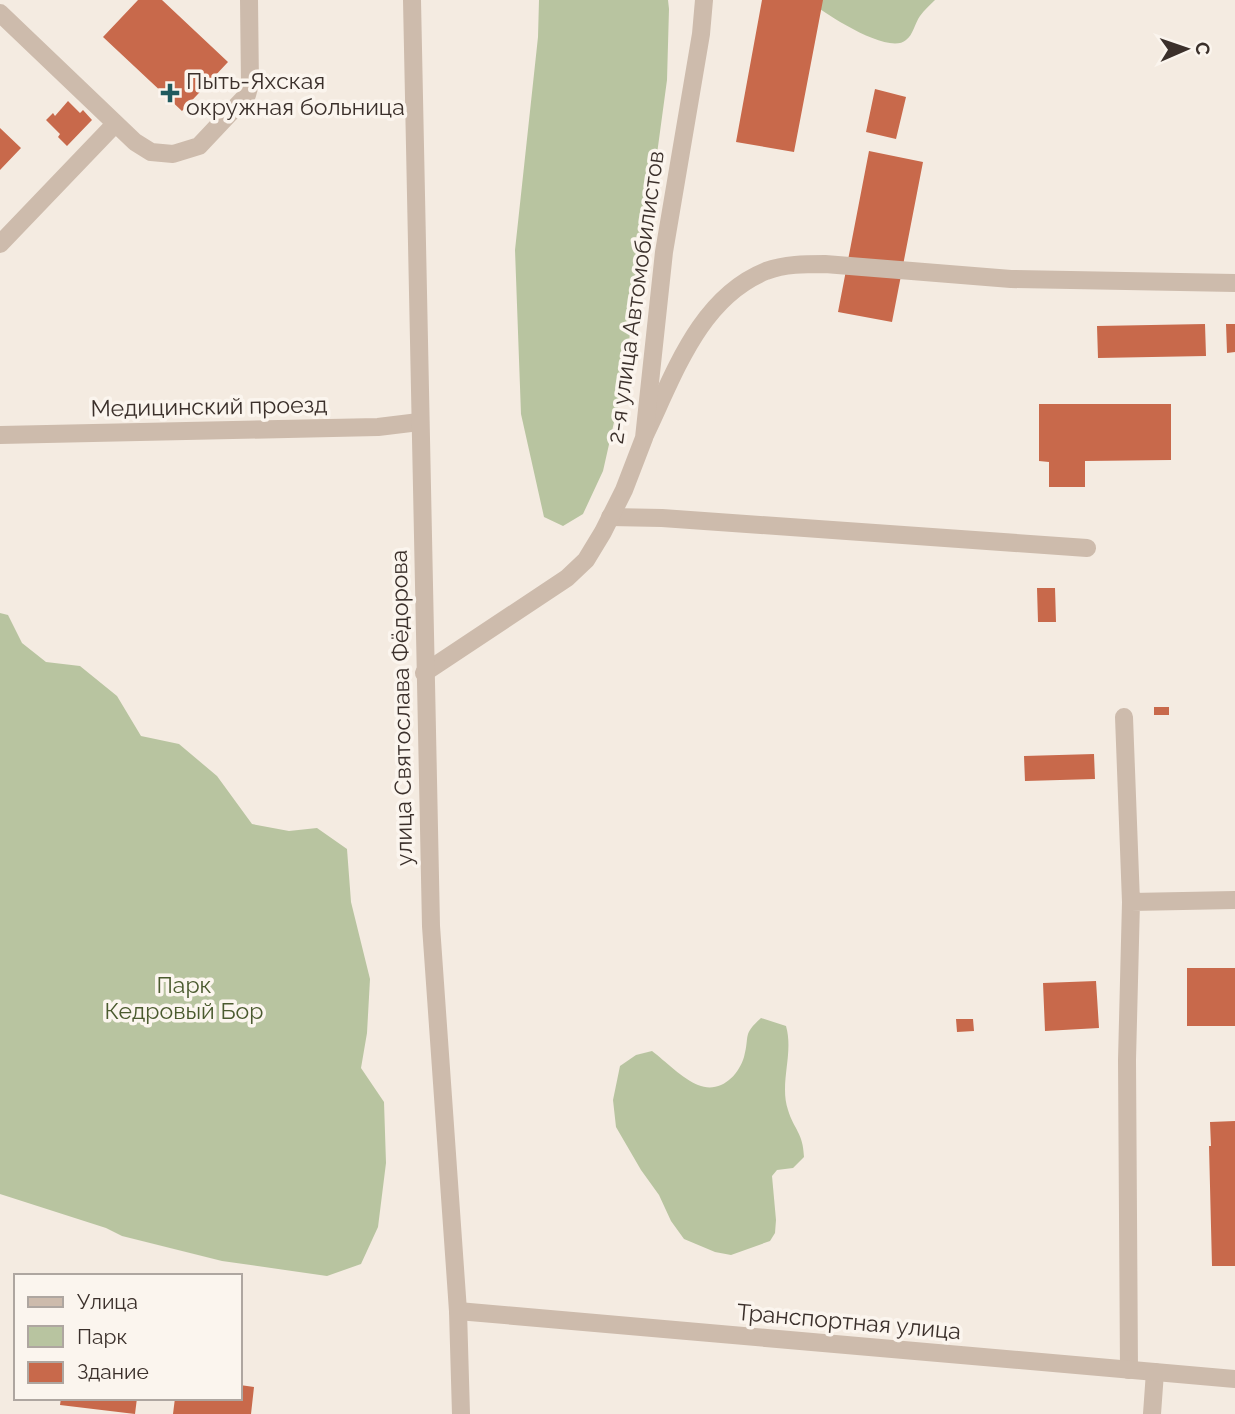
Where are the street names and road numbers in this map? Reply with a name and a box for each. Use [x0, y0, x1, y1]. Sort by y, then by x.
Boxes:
street label: 2-я улица Автомобилистов [601, 149, 669, 445]
street label: Медицинский проезд [90, 390, 328, 422]
street label: улица Святослава Фёдорова [385, 550, 417, 866]
street label: Транспортная улица [736, 1298, 962, 1344]

